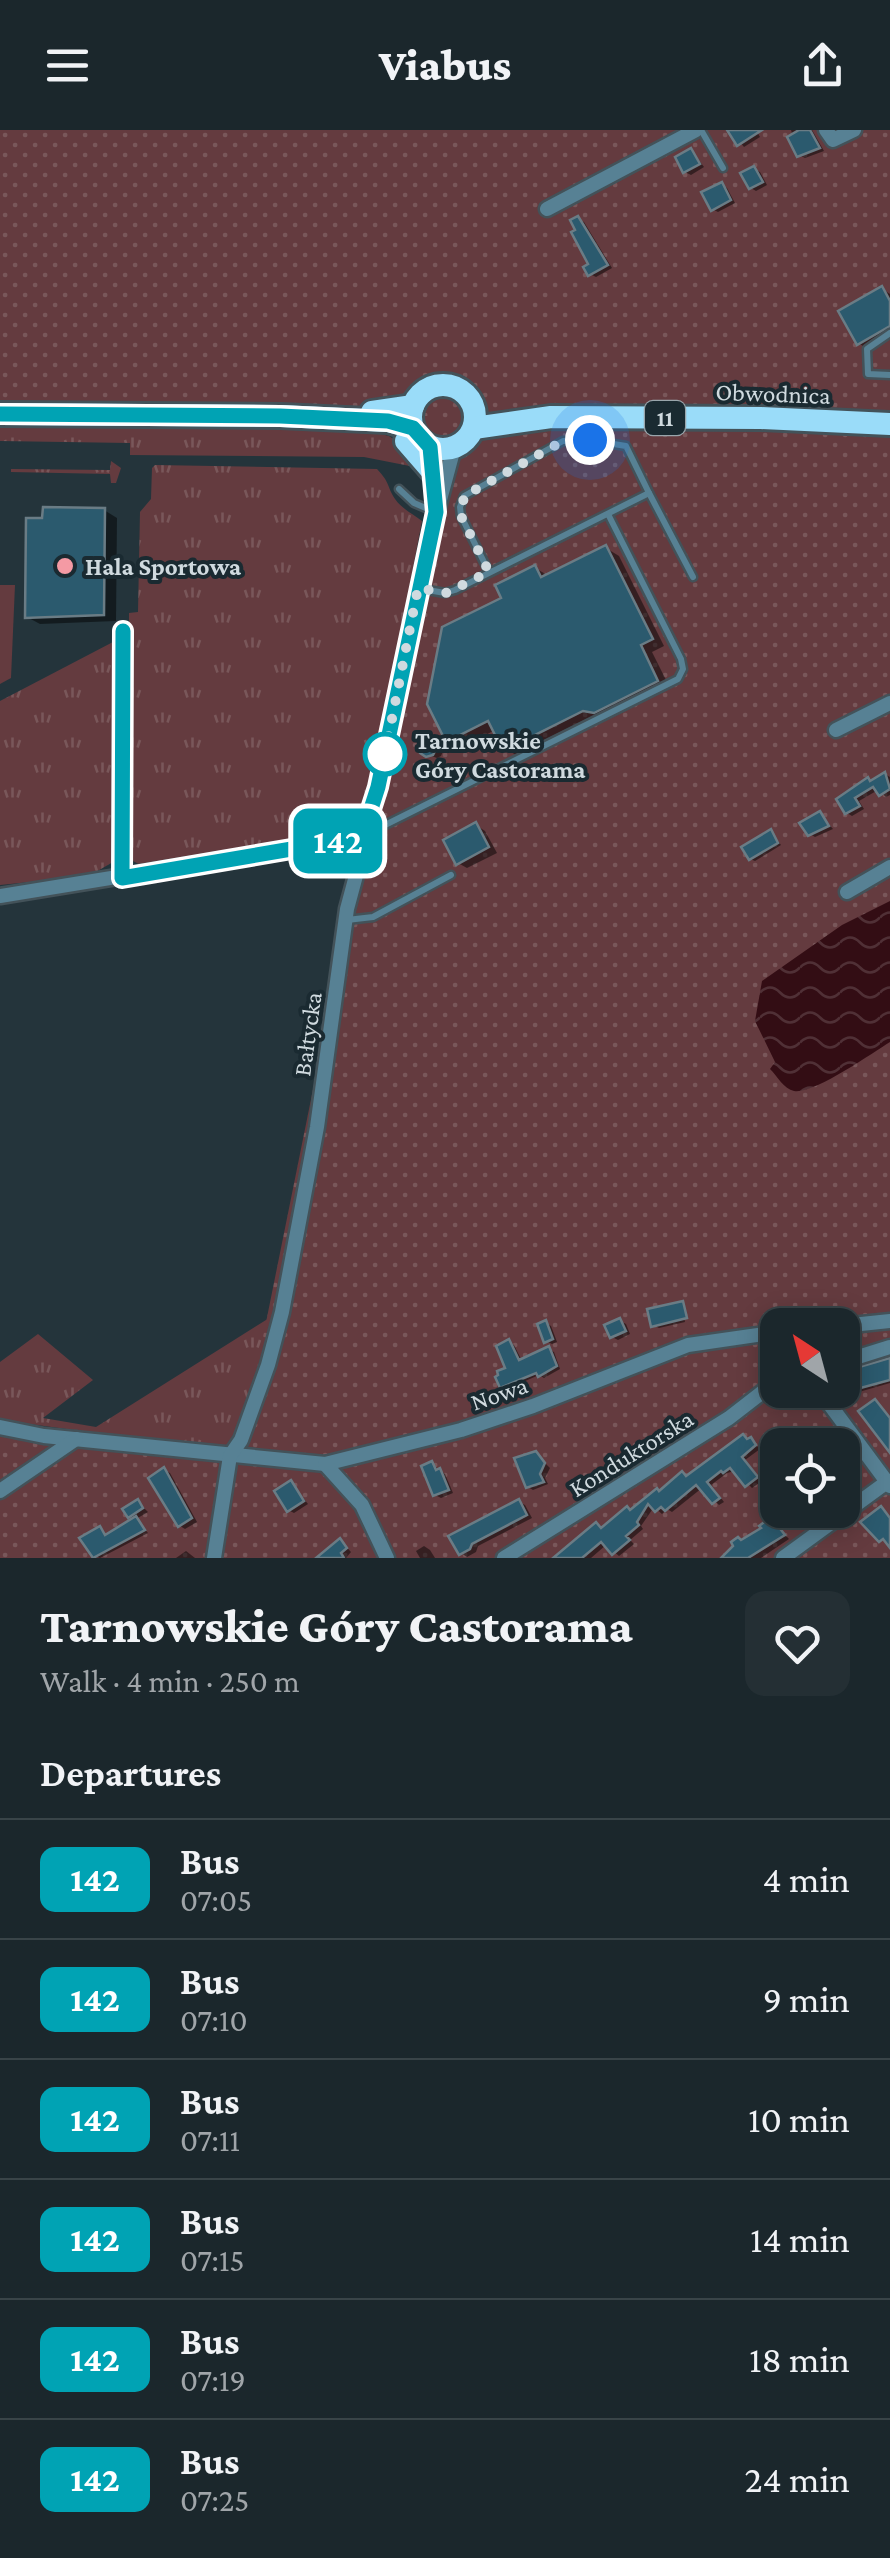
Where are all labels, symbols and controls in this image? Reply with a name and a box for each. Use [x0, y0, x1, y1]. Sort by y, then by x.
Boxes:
icon: menu [40, 38, 95, 93]
icon: share [795, 38, 850, 93]
text: Viabus [379, 40, 511, 90]
street label: Obwodnica [715, 378, 831, 409]
road number: 11 [645, 401, 685, 435]
your location [565, 415, 615, 465]
place label: Hala Sportowa [85, 553, 242, 580]
marker: Hala Sportowa [54, 555, 76, 577]
place label: Tarnowskie Góry Castorama [415, 727, 586, 783]
marker: Tarnowskie Góry Castorama [364, 733, 406, 775]
line badge: 142 [280, 808, 396, 874]
text: 142 [313, 822, 363, 861]
street label: Bałtycka [288, 990, 328, 1078]
north arrow [760, 1308, 860, 1408]
map controls [760, 1308, 860, 1528]
street label: Nowa [467, 1371, 532, 1416]
street label: Konduktorska [564, 1404, 698, 1502]
button: locate [760, 1428, 860, 1528]
button: heart [745, 1591, 850, 1696]
text: Tarnowskie Góry Castorama [40, 1599, 633, 1652]
text: Walk · 4 min · 250 m [40, 1663, 300, 1699]
text: Departures [40, 1752, 221, 1794]
text: Bus [180, 1840, 239, 1882]
text: 4 min [763, 1858, 850, 1900]
text: 142 [70, 1860, 120, 1899]
text: 07:05 [180, 1882, 252, 1918]
text: Bus [180, 1960, 239, 2002]
text: 9 min [763, 1978, 850, 2020]
text: 142 [70, 1980, 120, 2019]
text: 07:10 [180, 2002, 248, 2038]
text: Bus [180, 2080, 239, 2122]
text: 10 min [748, 2098, 850, 2140]
text: 142 [70, 2100, 120, 2139]
text: 07:11 [180, 2122, 240, 2158]
text: Bus [180, 2200, 239, 2242]
text: 14 min [750, 2218, 850, 2260]
text: 142 [70, 2220, 120, 2259]
text: 07:15 [180, 2242, 245, 2278]
text: Bus [180, 2320, 239, 2362]
text: 18 min [749, 2338, 850, 2380]
text: 142 [70, 2340, 120, 2379]
text: 07:19 [180, 2362, 246, 2398]
text: Bus [180, 2440, 239, 2482]
text: 24 min [744, 2458, 850, 2500]
text: 142 [70, 2460, 120, 2499]
text: 07:25 [180, 2482, 249, 2518]

